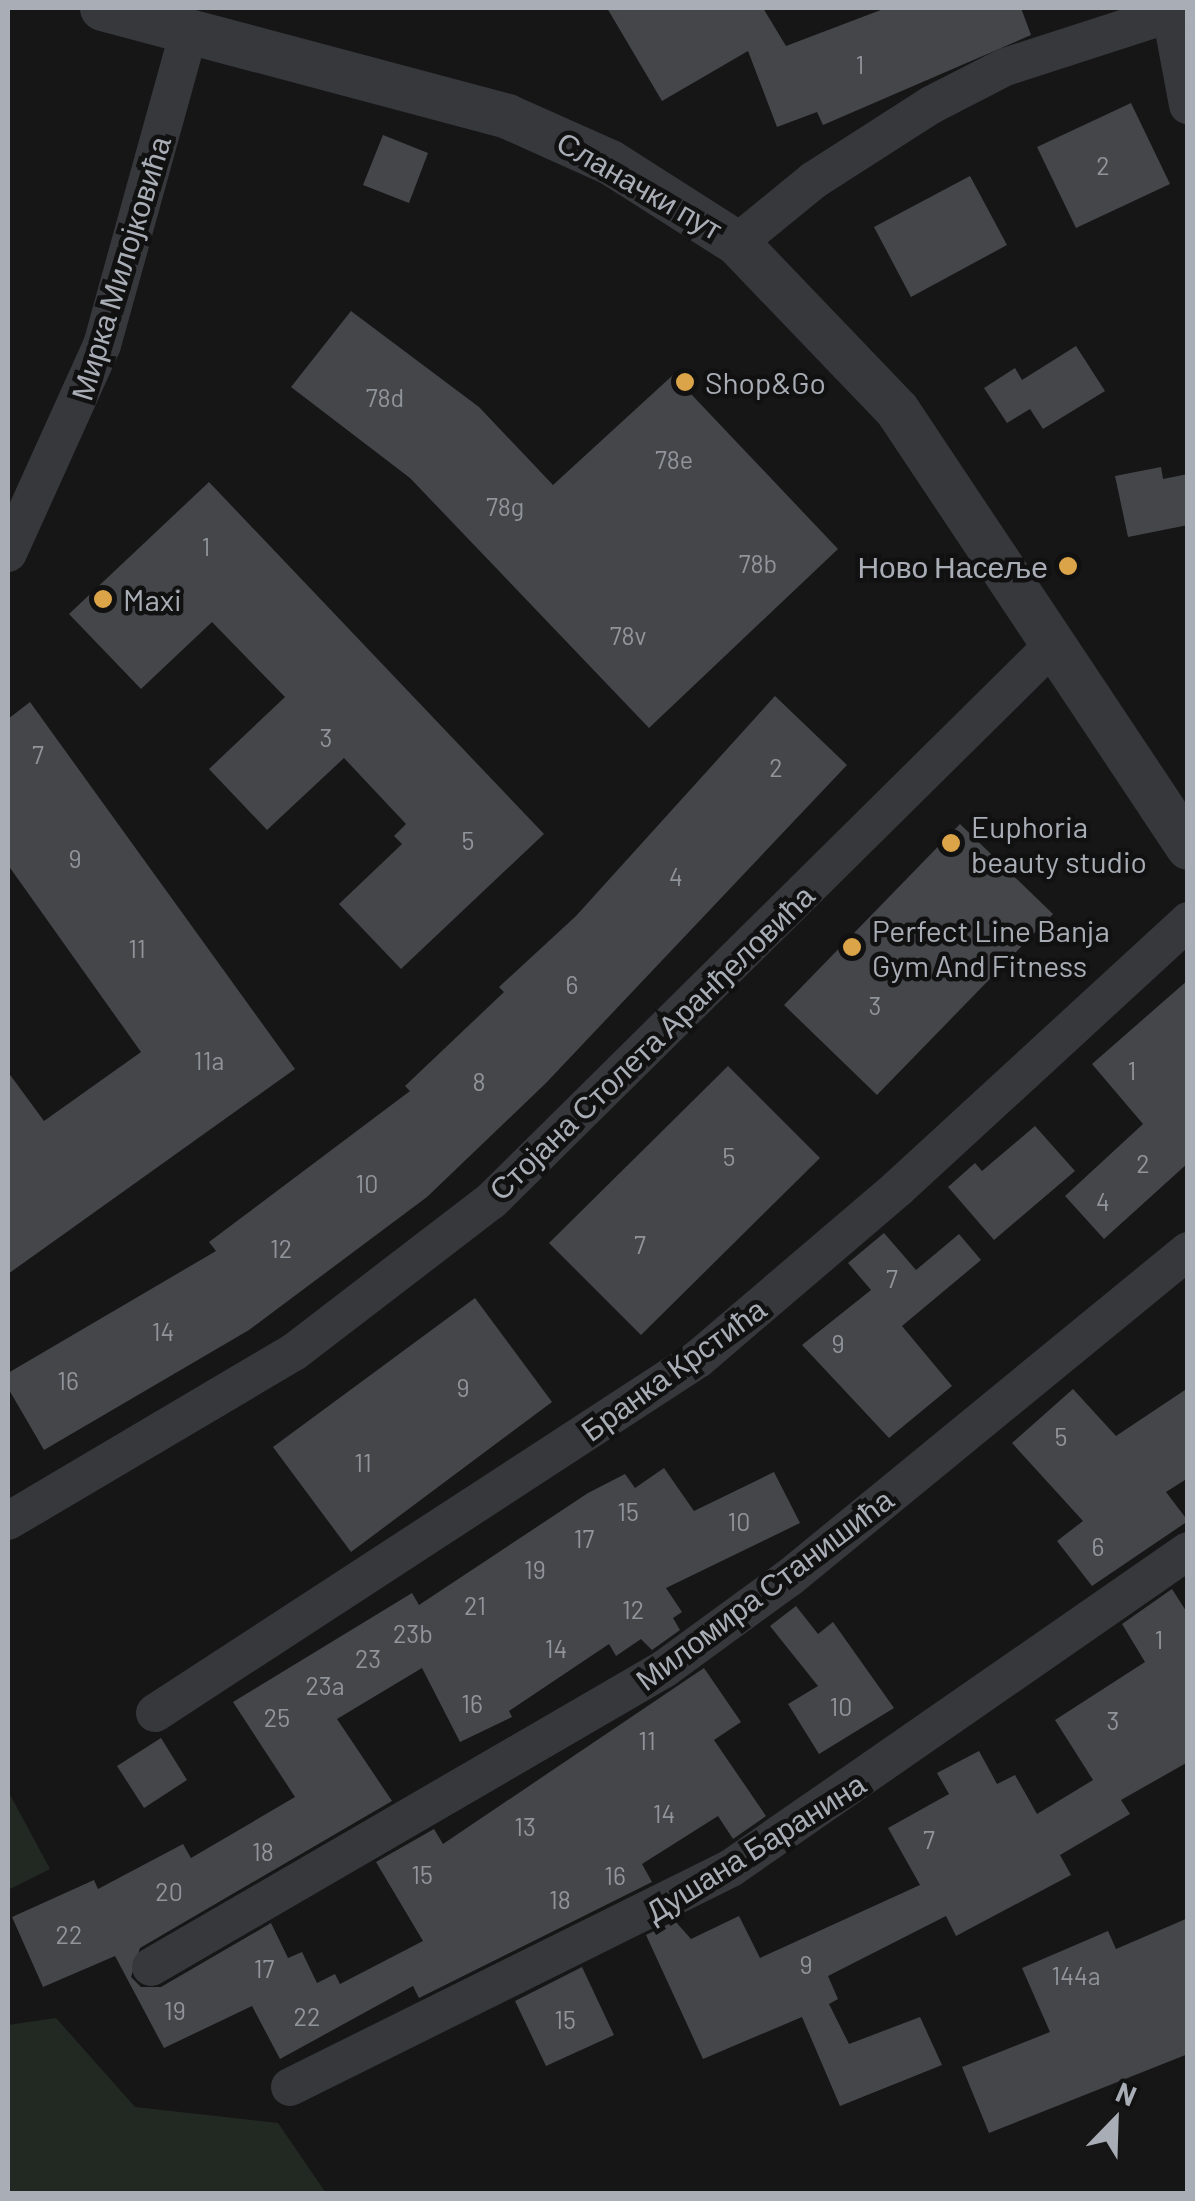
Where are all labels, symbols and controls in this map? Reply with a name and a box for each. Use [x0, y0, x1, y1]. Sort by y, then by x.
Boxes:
house number: 1 [856, 49, 864, 79]
street label: Сланачки пут [551, 123, 729, 247]
street label: Мирка Милојковића [63, 132, 177, 404]
house number: 2 [1096, 150, 1110, 180]
place label: Shop&Go [705, 364, 826, 400]
marker: Shop&Go [674, 371, 696, 393]
house number: 78d [366, 382, 404, 412]
house number: 78e [655, 444, 693, 474]
house number: 78g [486, 491, 524, 521]
house number: 1 [202, 531, 210, 561]
house number: 78b [739, 548, 777, 578]
place label: Ново Насеље [857, 548, 1048, 584]
marker: Ново Насеље [1057, 555, 1079, 577]
place label: Maxi [123, 581, 182, 617]
marker: Maxi [92, 588, 114, 610]
house number: 78v [610, 620, 646, 650]
house number: 3 [320, 722, 332, 752]
house number: 7 [32, 739, 44, 769]
house number: 2 [769, 752, 783, 782]
place label: Euphoria beauty studio [971, 808, 1147, 878]
house number: 5 [462, 825, 474, 855]
marker: Euphoria beauty studio [940, 832, 962, 854]
house number: 9 [68, 843, 82, 873]
house number: 4 [669, 861, 683, 891]
street label: Стојана Столета Аранђеловића [481, 877, 821, 1207]
place label: Perfect Line Banja Gym And Fitness [872, 912, 1110, 982]
house number: 11 [128, 933, 146, 963]
marker: Perfect Line Banja Gym And Fitness [841, 936, 863, 958]
house number: 6 [566, 969, 578, 999]
house number: 3 [869, 990, 881, 1020]
house number: 11a [194, 1045, 224, 1075]
house number: 1 [1128, 1055, 1136, 1085]
house number: 8 [472, 1066, 486, 1096]
house number: 5 [723, 1141, 735, 1171]
house number: 2 [1136, 1148, 1150, 1178]
house number: 10 [356, 1168, 378, 1198]
house number: 4 [1096, 1186, 1110, 1216]
house number: 7 [634, 1229, 646, 1259]
house number: 12 [270, 1233, 292, 1263]
house number: 7 [886, 1263, 898, 1293]
street label: Бранка Крстића [574, 1290, 772, 1448]
house number: 14 [152, 1316, 174, 1346]
house number: 9 [831, 1328, 845, 1358]
house number: 16 [57, 1365, 79, 1395]
house number: 9 [456, 1372, 470, 1402]
house number: 5 [1055, 1421, 1067, 1451]
house number: 11 [354, 1447, 372, 1477]
street label: Миломира Станишића [628, 1481, 900, 1697]
house number: 15 [617, 1496, 639, 1526]
house number: 10 [728, 1506, 750, 1536]
house number: 17 [574, 1523, 594, 1553]
house number: 6 [1092, 1531, 1104, 1561]
house number: 19 [524, 1554, 546, 1584]
house number: 21 [464, 1590, 486, 1620]
house number: 12 [622, 1594, 644, 1624]
house number: 23b [393, 1618, 433, 1648]
house number: 1 [1155, 1624, 1163, 1654]
house number: 14 [545, 1633, 567, 1663]
house number: 23 [355, 1643, 381, 1673]
house number: 23a [306, 1670, 344, 1700]
house number: 16 [461, 1688, 483, 1718]
house number: 10 [830, 1691, 852, 1721]
house number: 25 [264, 1702, 290, 1732]
house number: 3 [1107, 1705, 1119, 1735]
house number: 11 [638, 1725, 656, 1755]
street label: Душана Баранина [638, 1765, 872, 1929]
house number: 14 [653, 1798, 675, 1828]
house number: 13 [514, 1811, 536, 1841]
house number: 7 [923, 1824, 935, 1854]
house number: 18 [252, 1836, 274, 1866]
house number: 15 [411, 1859, 433, 1889]
house number: 16 [604, 1860, 626, 1890]
house number: 20 [155, 1876, 183, 1906]
house number: 18 [549, 1884, 571, 1914]
house number: 22 [56, 1919, 82, 1949]
house number: 9 [799, 1949, 813, 1979]
house number: 17 [254, 1953, 274, 1983]
house number: 144a [1051, 1960, 1101, 1990]
house number: 19 [164, 1995, 186, 2025]
house number: 22 [294, 2001, 320, 2031]
house number: 15 [554, 2004, 576, 2034]
north arrow [1065, 2071, 1165, 2171]
text: N [1112, 2074, 1142, 2113]

